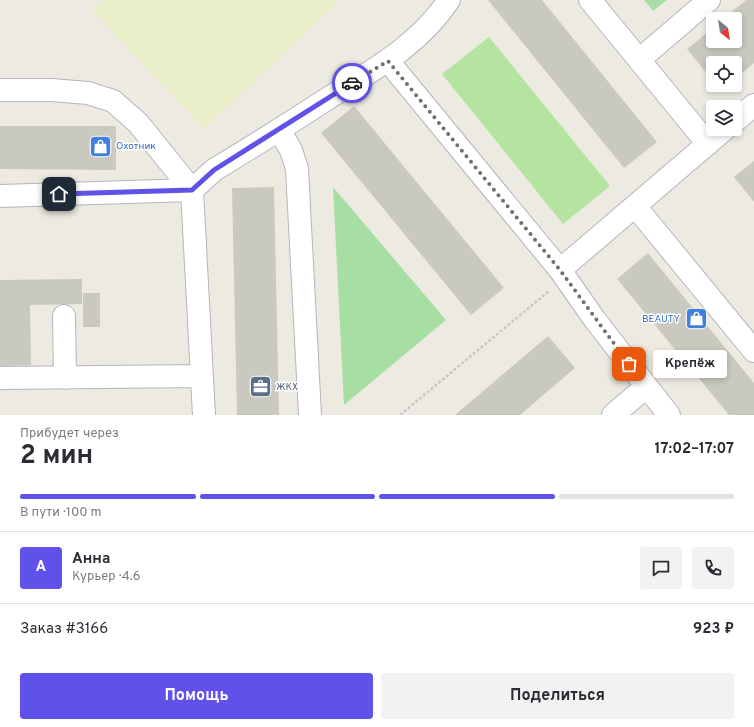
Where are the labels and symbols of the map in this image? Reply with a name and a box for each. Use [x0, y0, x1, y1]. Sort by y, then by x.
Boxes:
north arrow [706, 12, 742, 48]
courier [332, 63, 372, 103]
shop icon: Охотник [88, 133, 114, 159]
place label: Охотник [116, 140, 156, 153]
pin [42, 177, 76, 211]
shop icon: BEAUTY [683, 306, 709, 332]
place label: BEAUTY [642, 313, 681, 326]
pin [612, 347, 646, 381]
callout: Крепёж [653, 350, 727, 378]
office icon: ЖКХ [248, 374, 274, 400]
place label: ЖКХ [276, 381, 298, 394]

